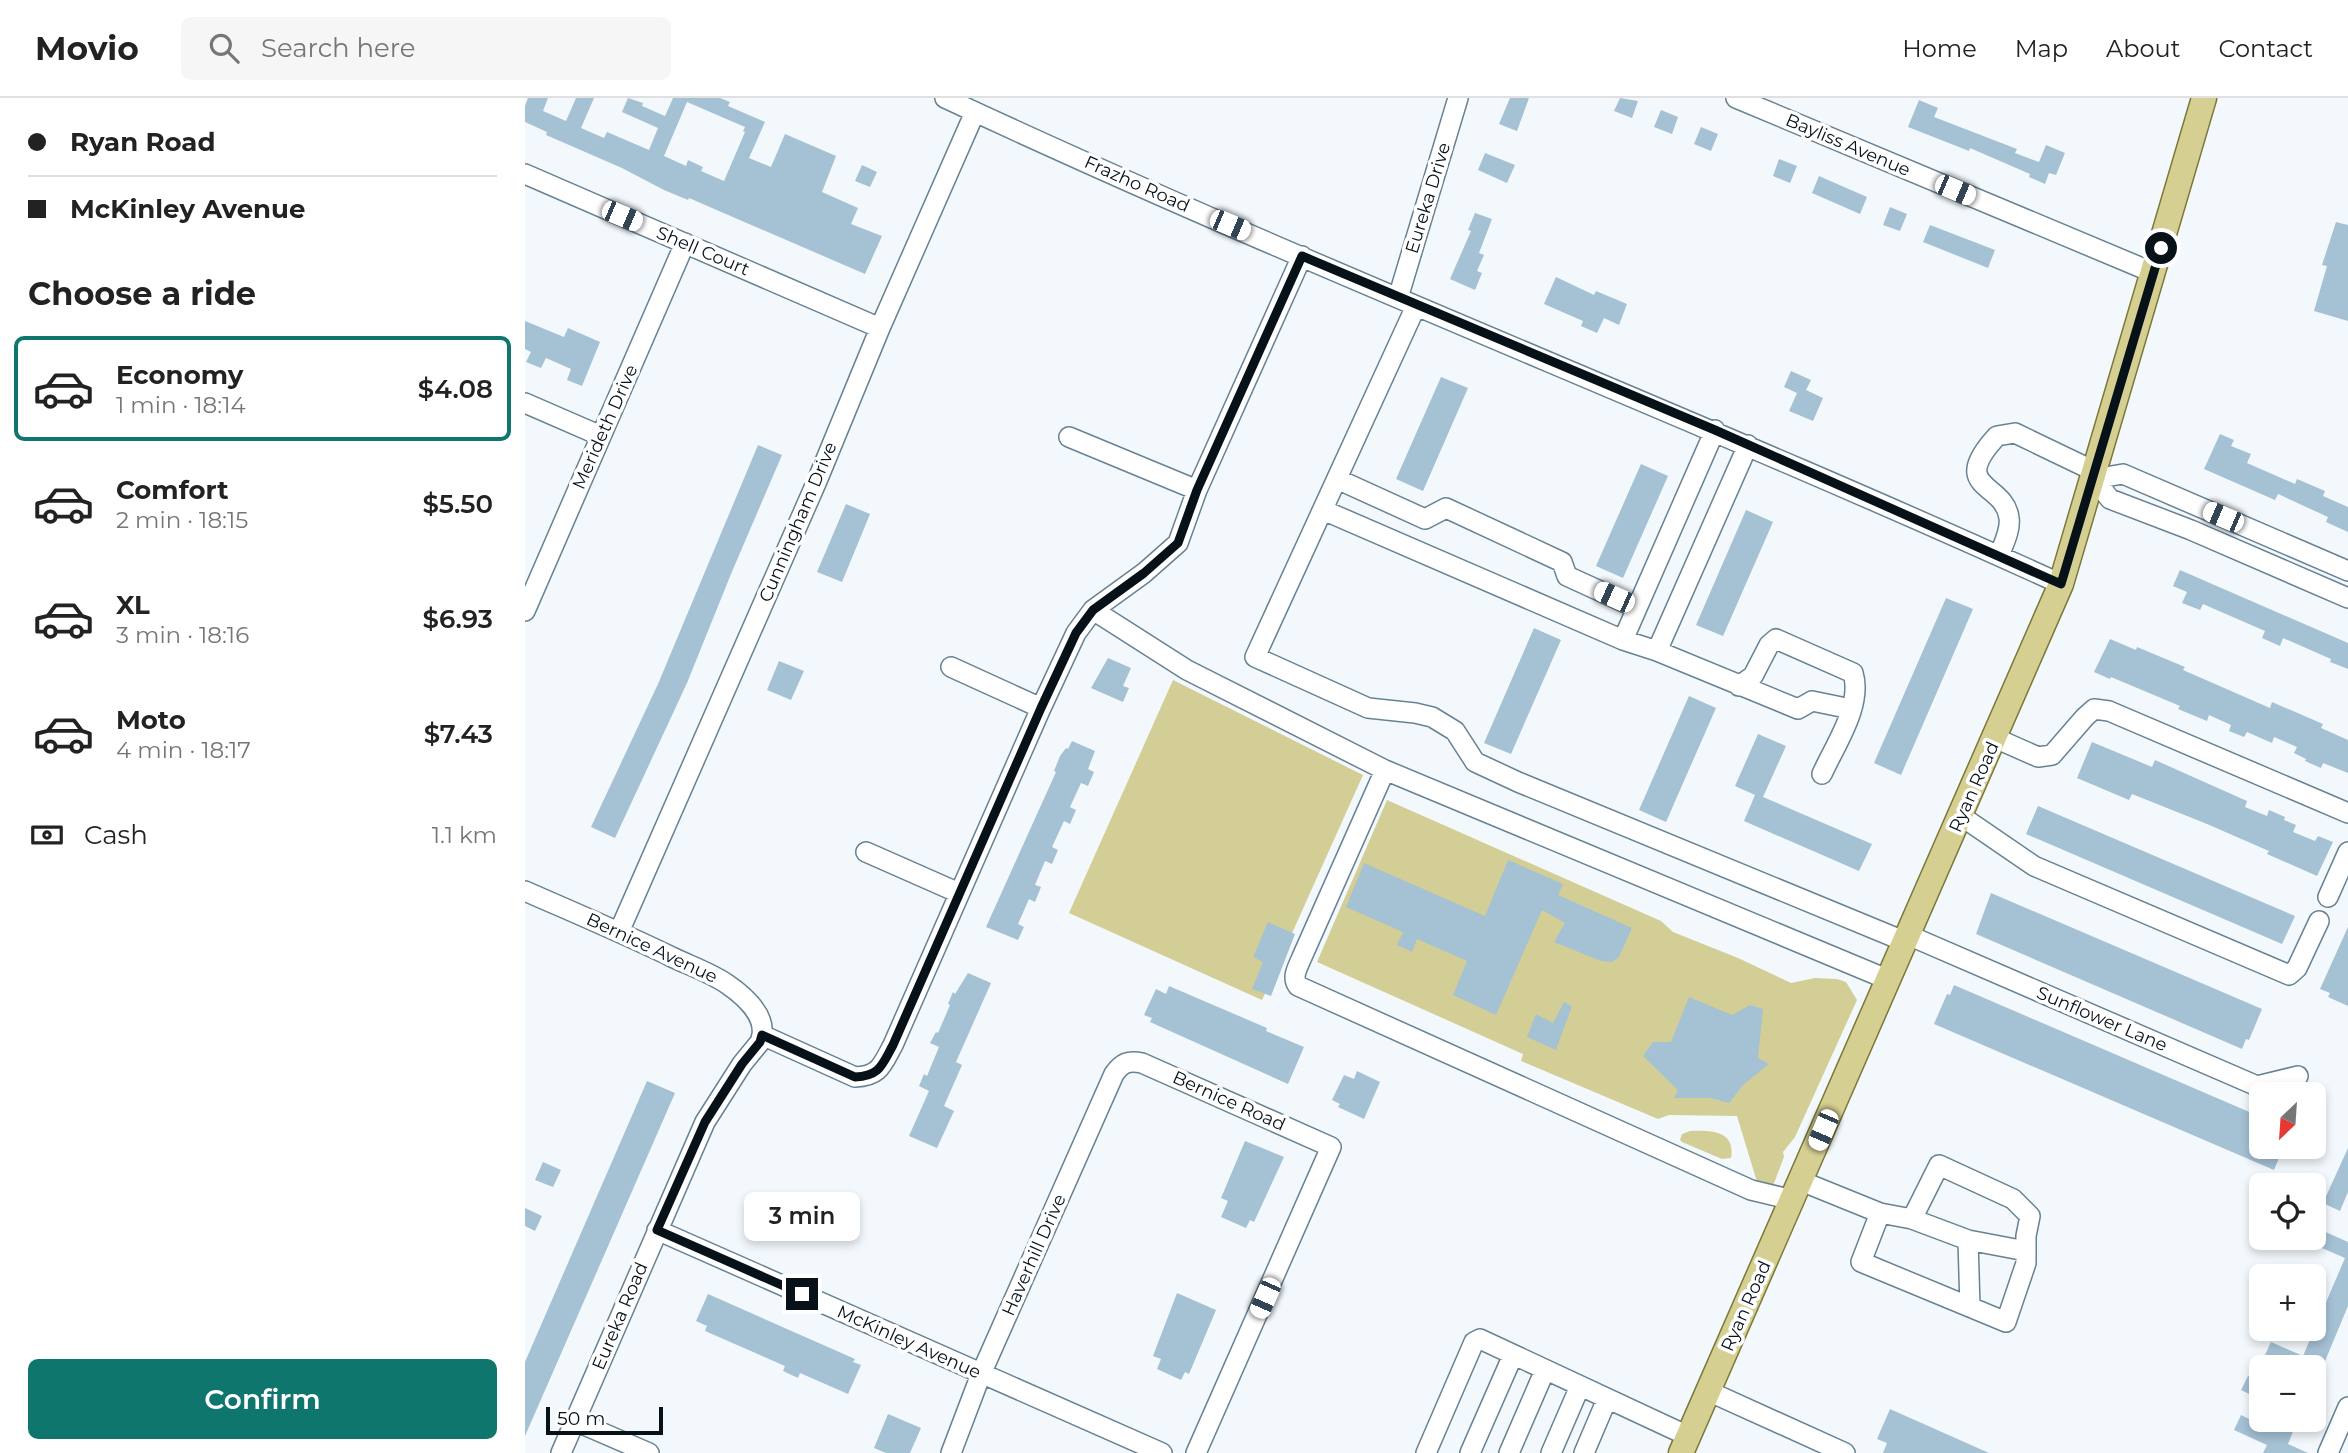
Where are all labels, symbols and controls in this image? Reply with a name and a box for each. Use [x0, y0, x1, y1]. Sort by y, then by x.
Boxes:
search box [181, 17, 671, 80]
text: Movio [35, 28, 139, 68]
icon: search [205, 29, 243, 67]
text: Search here [261, 32, 416, 64]
text: Home [1902, 34, 1977, 63]
text: Map [2015, 34, 2068, 63]
text: About [2106, 34, 2180, 63]
text: Contact [2218, 34, 2313, 63]
street label: Bayliss Avenue [1782, 109, 1914, 181]
text: Ryan Road [70, 126, 216, 158]
street label: Eureka Drive [1401, 140, 1455, 256]
street label: Frazho Road [1081, 151, 1193, 217]
car [1932, 172, 1979, 208]
text: McKinley Avenue [70, 193, 305, 225]
car [599, 198, 646, 234]
car [1207, 207, 1254, 243]
street label: Shell Court [653, 222, 753, 280]
route start [2145, 232, 2177, 264]
text: Choose a ride [28, 274, 256, 313]
icon: car [32, 357, 95, 420]
text: Economy [116, 359, 243, 391]
street label: Merideth Drive [568, 361, 642, 493]
text: $4.08 [418, 373, 493, 405]
text: 1 min · 18:14 [116, 391, 246, 419]
street label: Cunningham Drive [754, 438, 842, 605]
icon: car [32, 472, 95, 535]
text: Comfort [116, 474, 228, 506]
text: $5.50 [422, 488, 493, 520]
car [2200, 499, 2247, 535]
text: 2 min · 18:15 [116, 506, 248, 534]
car [1591, 579, 1638, 615]
icon: car [32, 587, 95, 650]
text: XL [116, 589, 150, 621]
text: $6.93 [423, 603, 493, 635]
text: 3 min · 18:16 [116, 621, 249, 649]
icon: car [32, 702, 95, 765]
text: Moto [116, 704, 186, 736]
text: $7.43 [424, 718, 493, 750]
text: 4 min · 18:17 [116, 736, 251, 764]
street label: Ryan Road [1944, 738, 2004, 836]
icon: cash [28, 816, 66, 854]
text: Cash [84, 819, 148, 851]
text: 1.1 km [432, 821, 497, 849]
street label: Bernice Avenue [583, 908, 721, 988]
street label: Sunflower Lane [2033, 982, 2171, 1057]
street label: Bernice Road [1169, 1066, 1289, 1136]
north arrow [2249, 1082, 2326, 1158]
map controls [2249, 1082, 2326, 1432]
car [1806, 1107, 1841, 1153]
button: locate [2249, 1173, 2326, 1250]
street label: Haverhill Drive [997, 1191, 1071, 1319]
callout: 3 min [744, 1192, 860, 1242]
text: 3 min [769, 1202, 835, 1230]
street label: Ryan Road [1716, 1257, 1776, 1355]
street label: Eureka Road [587, 1259, 653, 1373]
button: + [2249, 1264, 2326, 1341]
car [1247, 1275, 1284, 1321]
route end [786, 1278, 818, 1310]
street label: McKinley Avenue [834, 1300, 984, 1384]
button: − [2249, 1355, 2326, 1432]
button: Confirm [28, 1359, 497, 1439]
scale bar [546, 1404, 663, 1436]
text: 50 m [557, 1407, 605, 1430]

